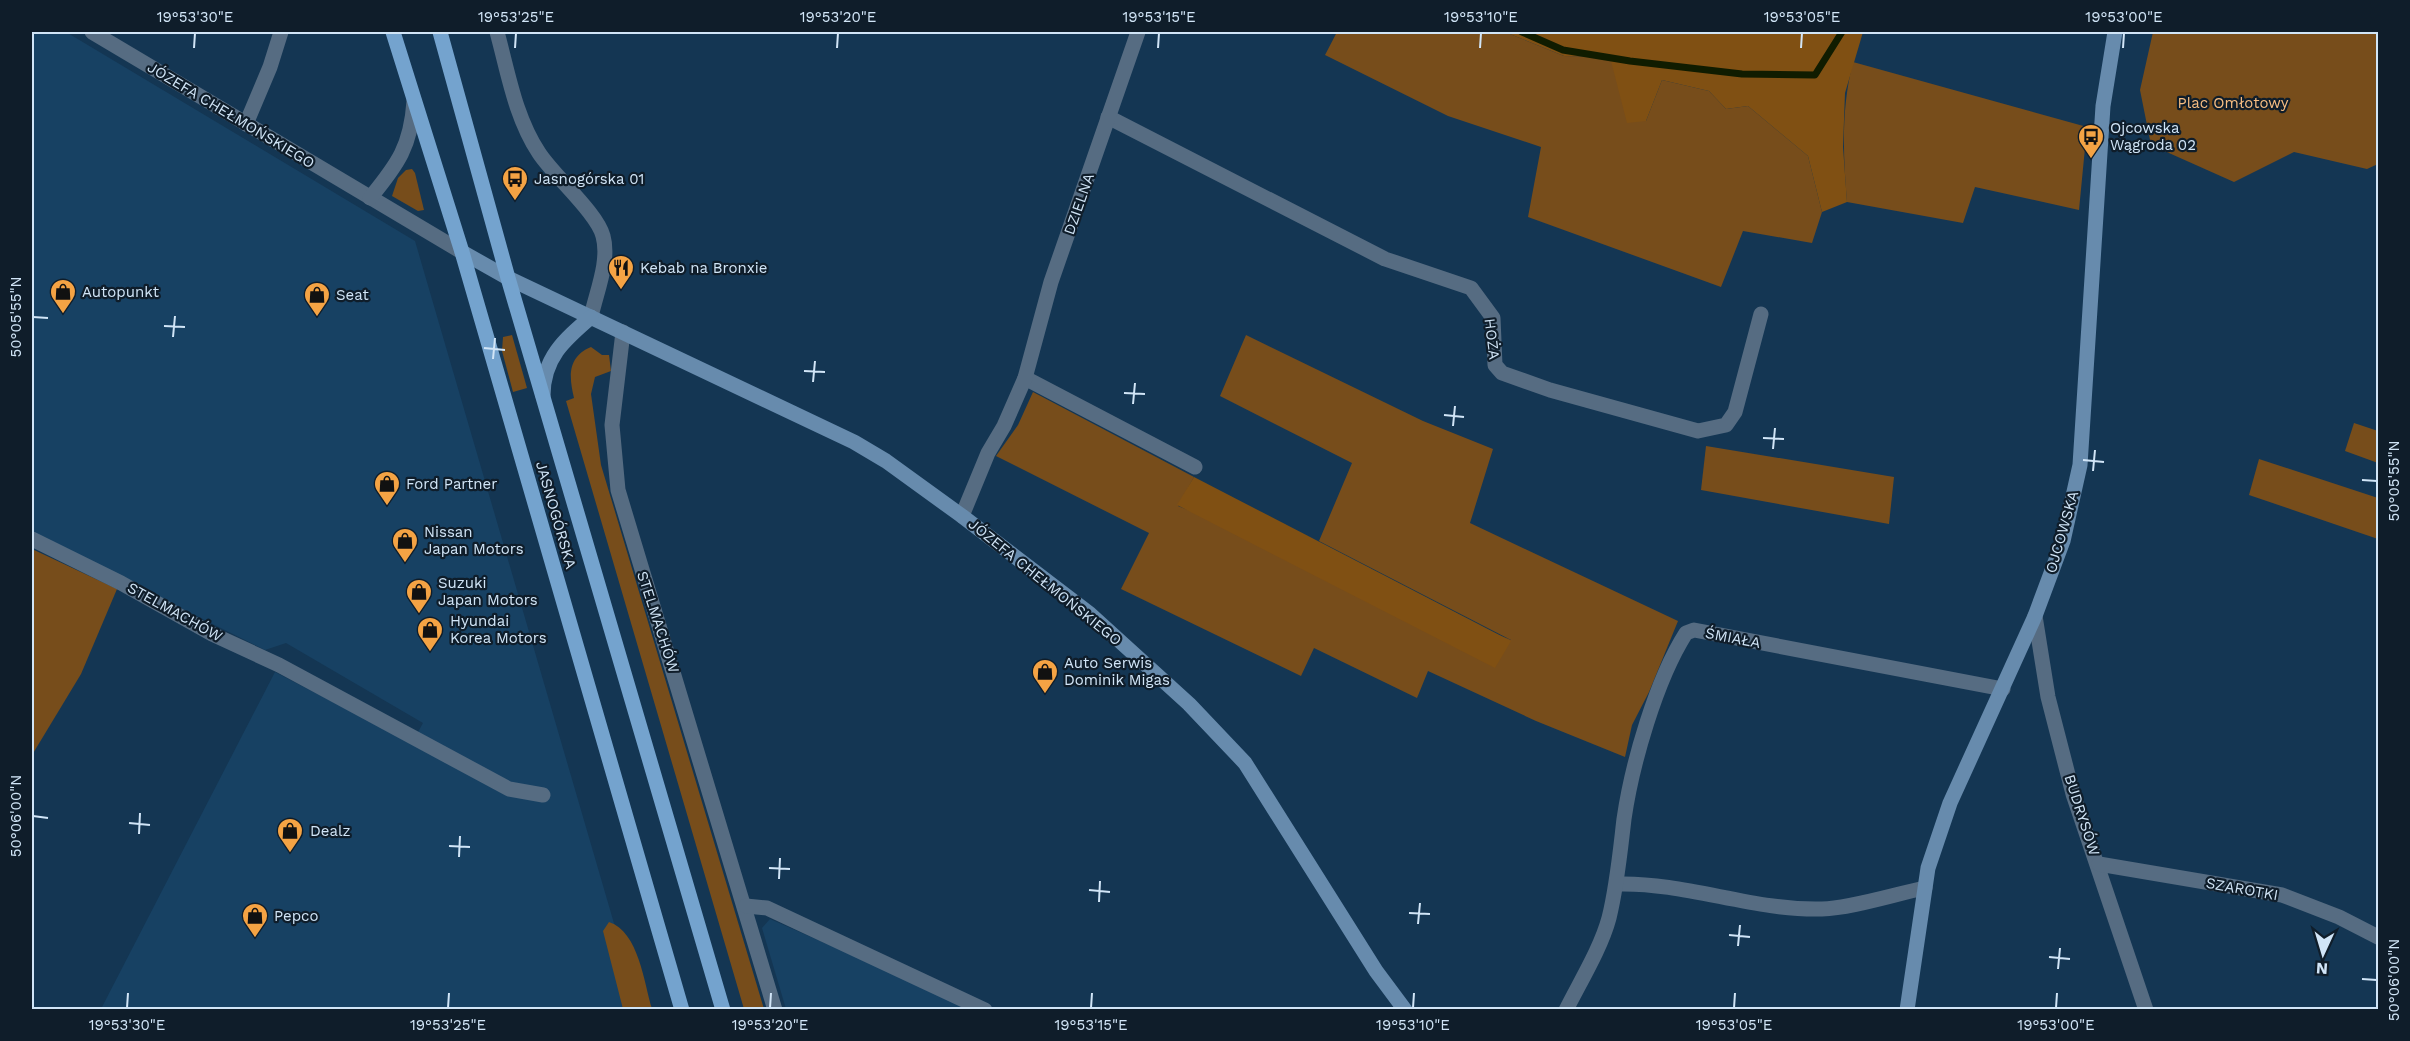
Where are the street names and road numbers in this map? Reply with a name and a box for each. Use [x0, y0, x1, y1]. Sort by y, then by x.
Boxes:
street label: JÓZEFA CHEŁMOŃSKIEGO [144, 57, 318, 172]
street label: DZIELNA [1060, 171, 1098, 237]
street label: HOŻA [1481, 317, 1503, 361]
street label: JASNOGÓRSKA [532, 459, 581, 571]
street label: OJCOWSKA [2042, 489, 2082, 575]
street label: JÓZEFA CHEŁMOŃSKIEGO [965, 514, 1126, 649]
street label: STELMACHÓW [633, 569, 684, 675]
street label: STELMACHÓW [124, 578, 226, 646]
street label: ŚMIAŁA [1704, 623, 1763, 652]
street label: BUDRYSÓW [2060, 772, 2105, 858]
street label: SZAROTKI [2204, 874, 2280, 904]

